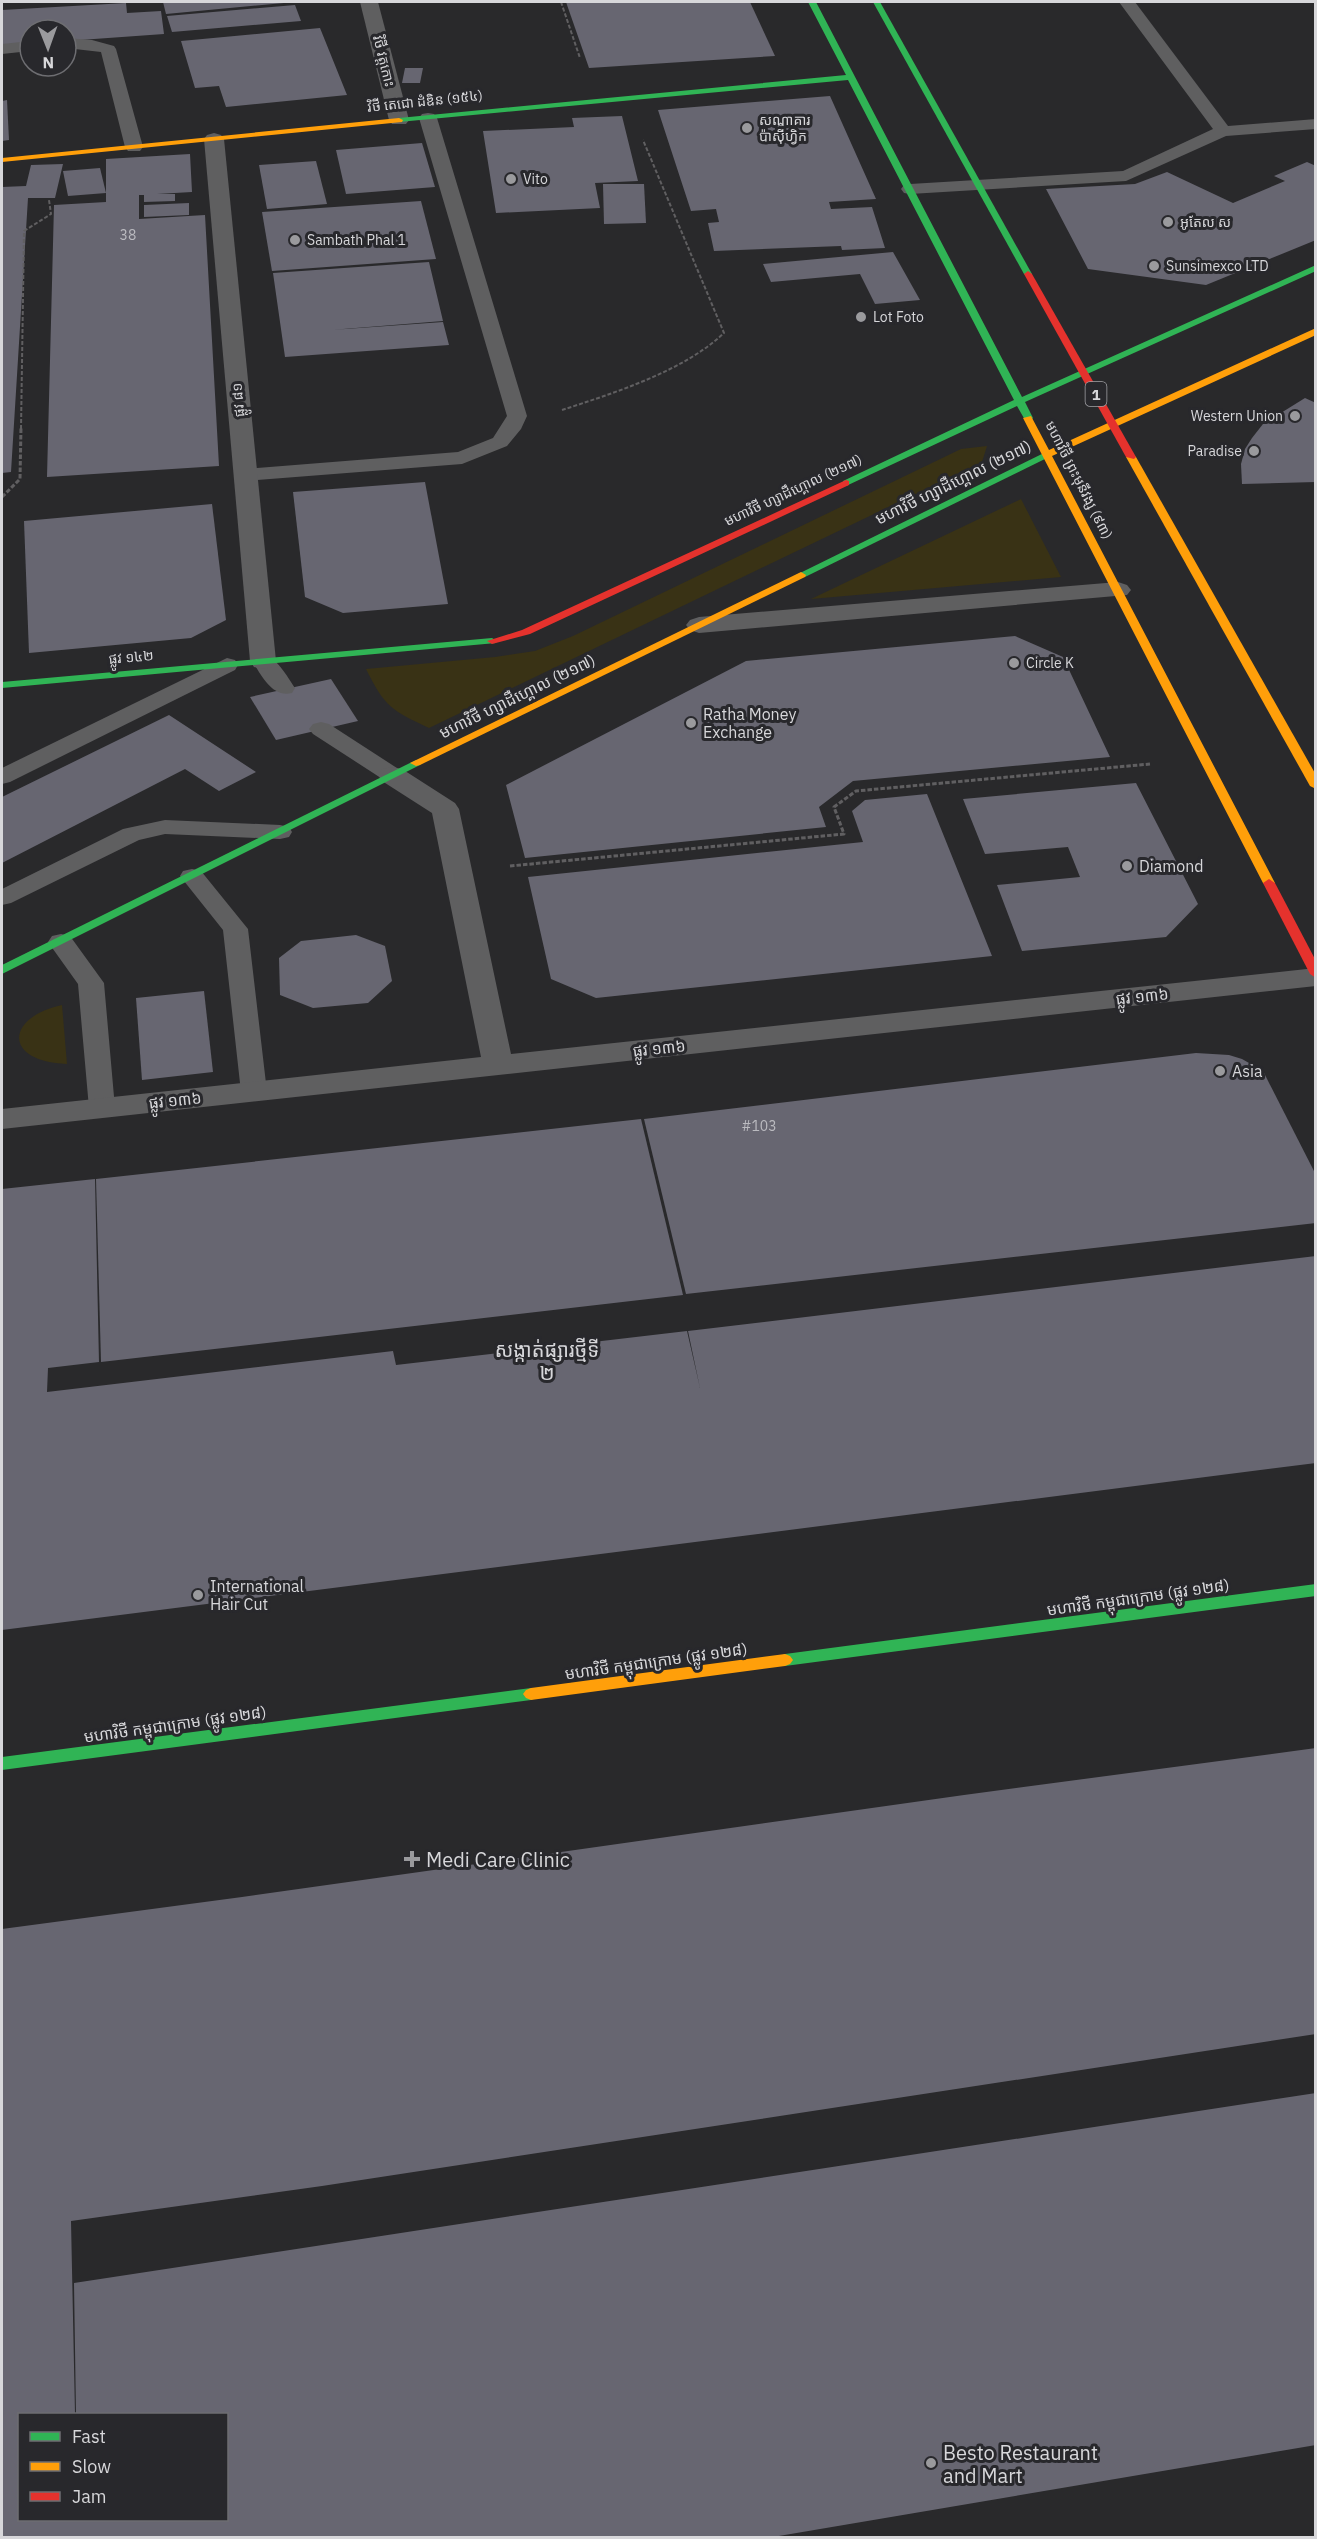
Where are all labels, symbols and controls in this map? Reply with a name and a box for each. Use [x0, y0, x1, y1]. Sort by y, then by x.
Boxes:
north arrow [18, 18, 78, 78]
street label: វិថី វត្តកោះ [368, 33, 399, 89]
text: N [42, 53, 54, 73]
street label: វិថី តេជោ ដំឌិន (១៥៤) [366, 86, 484, 116]
place label: សណ្ឋាគារ ប៉ាស៊ីហ្វិក [759, 111, 810, 145]
marker: សណ្ឋាគារ ប៉ាស៊ីហ្វិក [740, 121, 754, 135]
place label: Vito [523, 170, 548, 188]
marker: Vito [504, 172, 518, 186]
place label: អូតែល ស [1180, 213, 1231, 231]
marker: អូតែល ស [1161, 215, 1175, 229]
house number: 38 [120, 226, 136, 244]
place label: Sambath Phal 1 [307, 231, 406, 249]
marker: Sambath Phal 1 [288, 233, 302, 247]
place label: Sunsimexco LTD [1166, 257, 1269, 275]
marker: Sunsimexco LTD [1147, 259, 1161, 273]
place label: Lot Foto [873, 308, 924, 326]
marker: Lot Foto [854, 310, 868, 324]
street label: ផ្លូវ ៨១ [228, 382, 252, 418]
road number: 1 [1086, 382, 1106, 406]
place label: Western Union [1191, 407, 1283, 425]
marker: Western Union [1288, 409, 1302, 423]
street label: មហាវិថី ព្រះមុនីវង្ស (៩៣) [1041, 418, 1117, 542]
street label: មហាវិថី ហ្សាដឺហ្គោល (២១៧) [871, 435, 1035, 529]
place label: Paradise [1187, 442, 1242, 460]
marker: Paradise [1247, 444, 1261, 458]
street label: មហាវិថី ហ្សាដឹហ្គោល (២១៧) [721, 450, 865, 530]
street label: ផ្លូវ ១៤២ [108, 646, 155, 671]
street label: មហាវិថី ហ្សាដឺហ្គោល (២១៧) [435, 649, 599, 743]
place label: Circle K [1026, 654, 1074, 672]
marker: Circle K [1007, 656, 1021, 670]
place label: Ratha Money Exchange [703, 704, 796, 742]
marker: Ratha Money Exchange [684, 716, 698, 730]
place label: Diamond [1139, 856, 1204, 876]
marker: Diamond [1120, 859, 1134, 873]
street label: ផ្លូវ ១៣៦ [1114, 983, 1170, 1013]
street label: ផ្លូវ ១៣៦ [631, 1035, 687, 1065]
place label: Asia [1232, 1061, 1263, 1081]
marker: Asia [1213, 1064, 1227, 1078]
street label: ផ្លូវ ១៣៦ [147, 1087, 203, 1117]
house number: #103 [741, 1117, 777, 1135]
district label: សង្កាត់ផ្សារថ្មីទី ២ [495, 1336, 599, 1386]
street label: មហាវិថី កម្ពុជាក្រោម (ផ្លូវ ១២៨) [1045, 1574, 1231, 1625]
place label: International Hair Cut [210, 1576, 304, 1614]
marker: International Hair Cut [191, 1588, 205, 1602]
street label: មហាវិថី កម្ពុជាក្រោម (ផ្លូវ ១២៨) [563, 1638, 749, 1689]
street label: មហាវិថី កម្ពុជាក្រោម (ផ្លូវ ១២៨) [82, 1701, 268, 1752]
place label: Medi Care Clinic [426, 1846, 570, 1873]
marker: Medi Care Clinic [403, 1850, 421, 1868]
legend [18, 2413, 228, 2521]
text: Fast [72, 2425, 106, 2448]
place label: Besto Restaurant and Mart [943, 2439, 1098, 2489]
text: Slow [72, 2455, 111, 2478]
marker: Besto Restaurant and Mart [924, 2456, 938, 2470]
text: Jam [72, 2485, 107, 2508]

